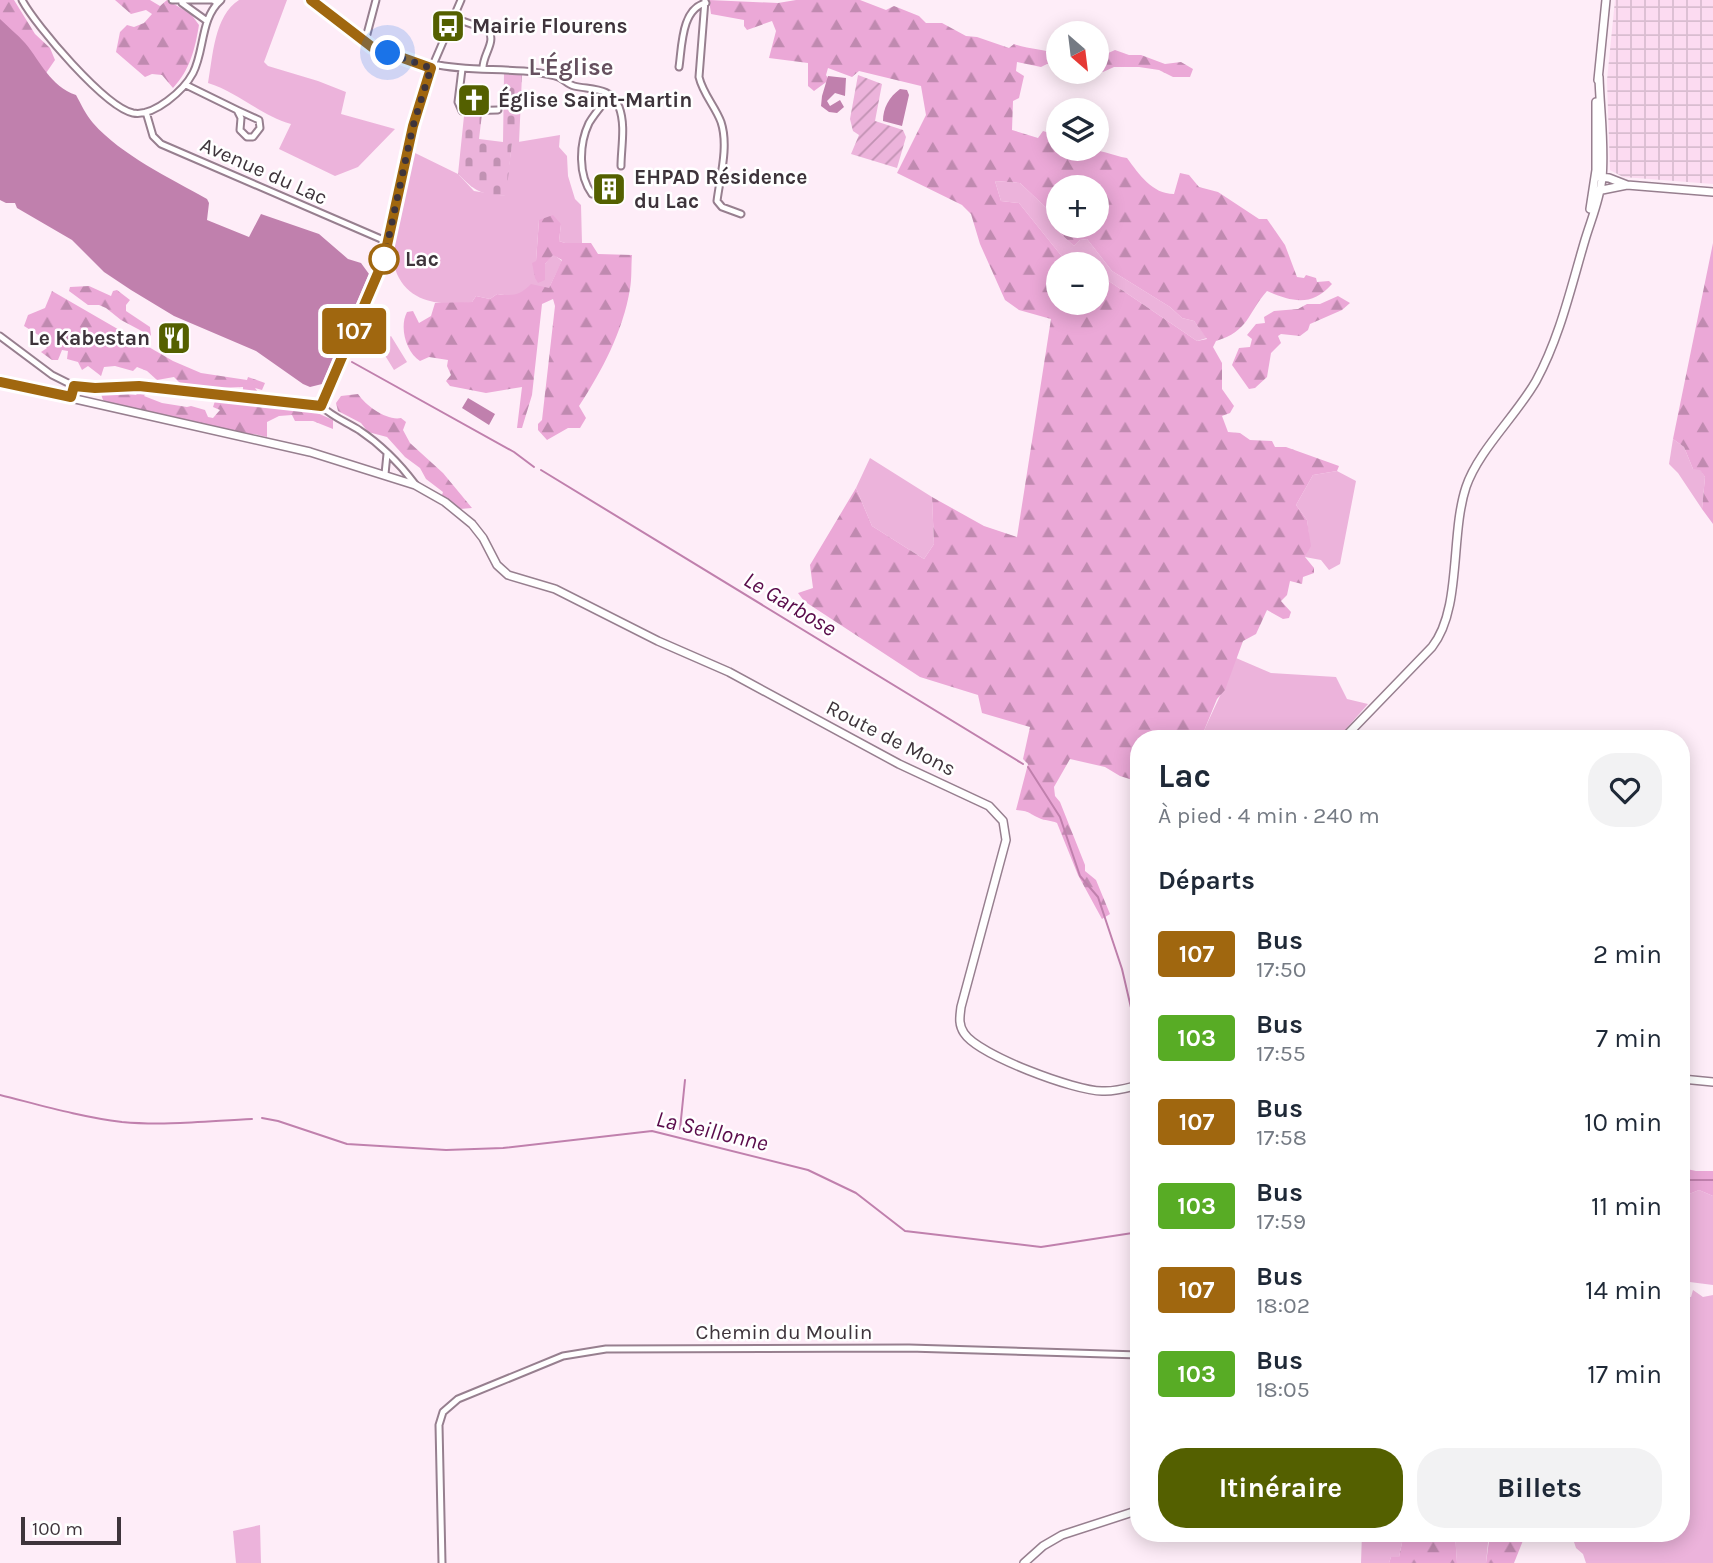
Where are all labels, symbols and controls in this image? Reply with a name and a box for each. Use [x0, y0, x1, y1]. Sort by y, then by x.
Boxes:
bus stop icon: Mairie Flourens [429, 7, 467, 45]
place label: Mairie Flourens [472, 14, 628, 38]
north arrow [1046, 21, 1110, 84]
map controls [1046, 21, 1109, 315]
your location [370, 35, 405, 70]
district label: L'Église [529, 51, 613, 81]
church icon: Église Saint-Martin [455, 81, 493, 119]
place label: Église Saint-Martin [498, 86, 692, 112]
button: layers [1046, 98, 1109, 161]
street label: Avenue du Lac [197, 132, 331, 210]
place label: EHPAD Résidence du Lac [634, 165, 807, 213]
building icon: EHPAD Résidence du Lac [590, 170, 628, 208]
button: + [1046, 175, 1109, 238]
marker: Lac [369, 244, 399, 274]
place label: Lac [405, 247, 439, 271]
button: − [1046, 252, 1109, 315]
line badge: 107 [314, 308, 394, 354]
text: 107 [336, 317, 372, 345]
restaurant icon: Le Kabestan [155, 319, 193, 357]
place label: Le Kabestan [28, 326, 150, 350]
water label: Le Garbose [739, 566, 841, 642]
street label: Route de Mons [822, 695, 960, 781]
button: heart [1588, 753, 1662, 827]
text: Lac [1158, 757, 1211, 795]
text: À pied · 4 min · 240 m [1158, 802, 1380, 829]
text: Départs [1158, 865, 1255, 896]
text: Bus [1256, 925, 1303, 956]
text: 2 min [1593, 939, 1662, 970]
text: 107 [1179, 940, 1214, 968]
text: 17:50 [1256, 956, 1306, 983]
text: Bus [1256, 1009, 1303, 1040]
text: 7 min [1596, 1023, 1662, 1054]
text: 103 [1177, 1024, 1216, 1052]
text: 17:55 [1256, 1040, 1306, 1067]
text: Bus [1256, 1093, 1303, 1124]
water label: La Seillonne [653, 1105, 771, 1157]
text: 10 min [1584, 1107, 1662, 1138]
text: 107 [1179, 1108, 1214, 1136]
text: 17:58 [1256, 1124, 1307, 1151]
text: Bus [1256, 1177, 1303, 1208]
text: 11 min [1591, 1191, 1662, 1222]
text: 103 [1177, 1192, 1216, 1220]
text: 17:59 [1256, 1208, 1306, 1235]
text: Bus [1256, 1261, 1303, 1292]
text: 14 min [1585, 1275, 1662, 1306]
text: 107 [1179, 1276, 1214, 1304]
text: 18:02 [1256, 1292, 1310, 1319]
street label: Chemin du Moulin [696, 1320, 872, 1344]
text: Bus [1256, 1345, 1303, 1376]
text: 17 min [1587, 1359, 1662, 1390]
text: 103 [1177, 1360, 1216, 1388]
text: 18:05 [1256, 1376, 1310, 1403]
button: Itinéraire [1158, 1448, 1403, 1528]
button: Billets [1417, 1448, 1662, 1528]
scale bar [21, 1514, 121, 1546]
text: 100 m [32, 1518, 83, 1540]

